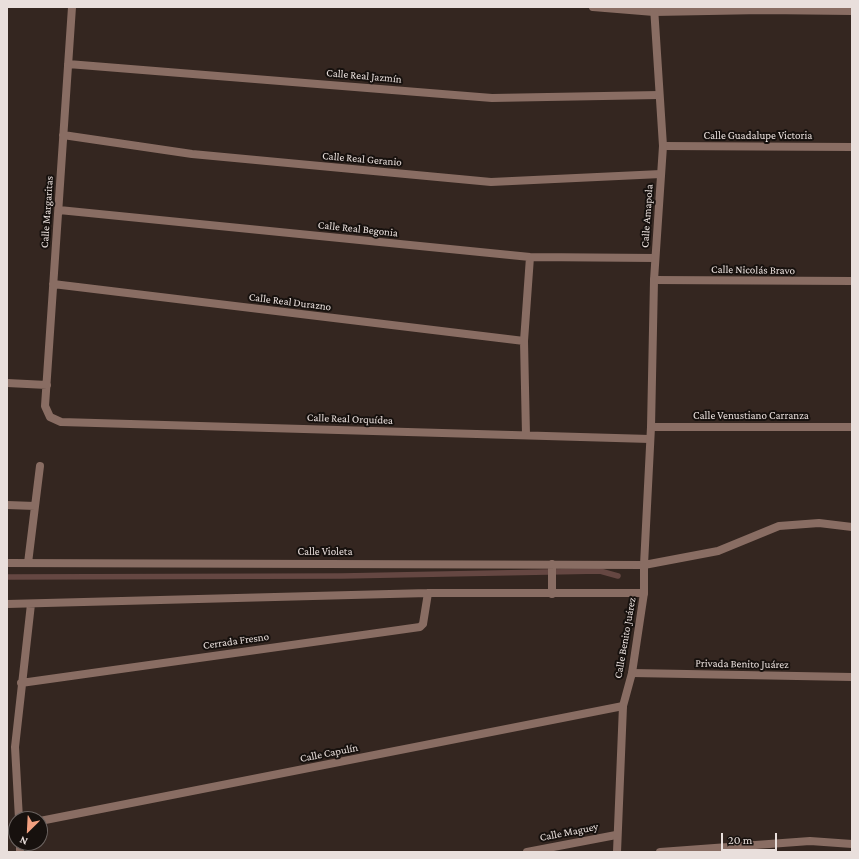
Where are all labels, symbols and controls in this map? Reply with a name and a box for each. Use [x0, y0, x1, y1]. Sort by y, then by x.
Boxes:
street label: Calle Real Jazmín [326, 66, 402, 86]
street label: Calle Guadalupe Victoria [704, 129, 812, 143]
street label: Calle Real Geranio [322, 149, 402, 169]
street label: Calle Margaritas [38, 175, 56, 249]
street label: Calle Amapola [638, 184, 656, 248]
street label: Calle Real Begonia [317, 218, 399, 240]
street label: Calle Nicolás Bravo [711, 263, 795, 277]
street label: Calle Real Durazno [248, 290, 332, 314]
street label: Calle Venustiano Carranza [693, 409, 809, 423]
street label: Calle Real Orquídea [307, 411, 393, 427]
street label: Calle Violeta [297, 545, 353, 559]
street label: Calle Benito Juárez [611, 596, 639, 680]
street label: Cerrada Fresno [202, 630, 270, 652]
street label: Privada Benito Juárez [695, 657, 789, 671]
street label: Calle Capulín [299, 741, 359, 765]
north arrow [8, 811, 48, 851]
street label: Calle Maguey [539, 820, 599, 844]
scale bar [723, 825, 779, 851]
text: 20 m [728, 833, 752, 847]
text: N [18, 834, 29, 848]

